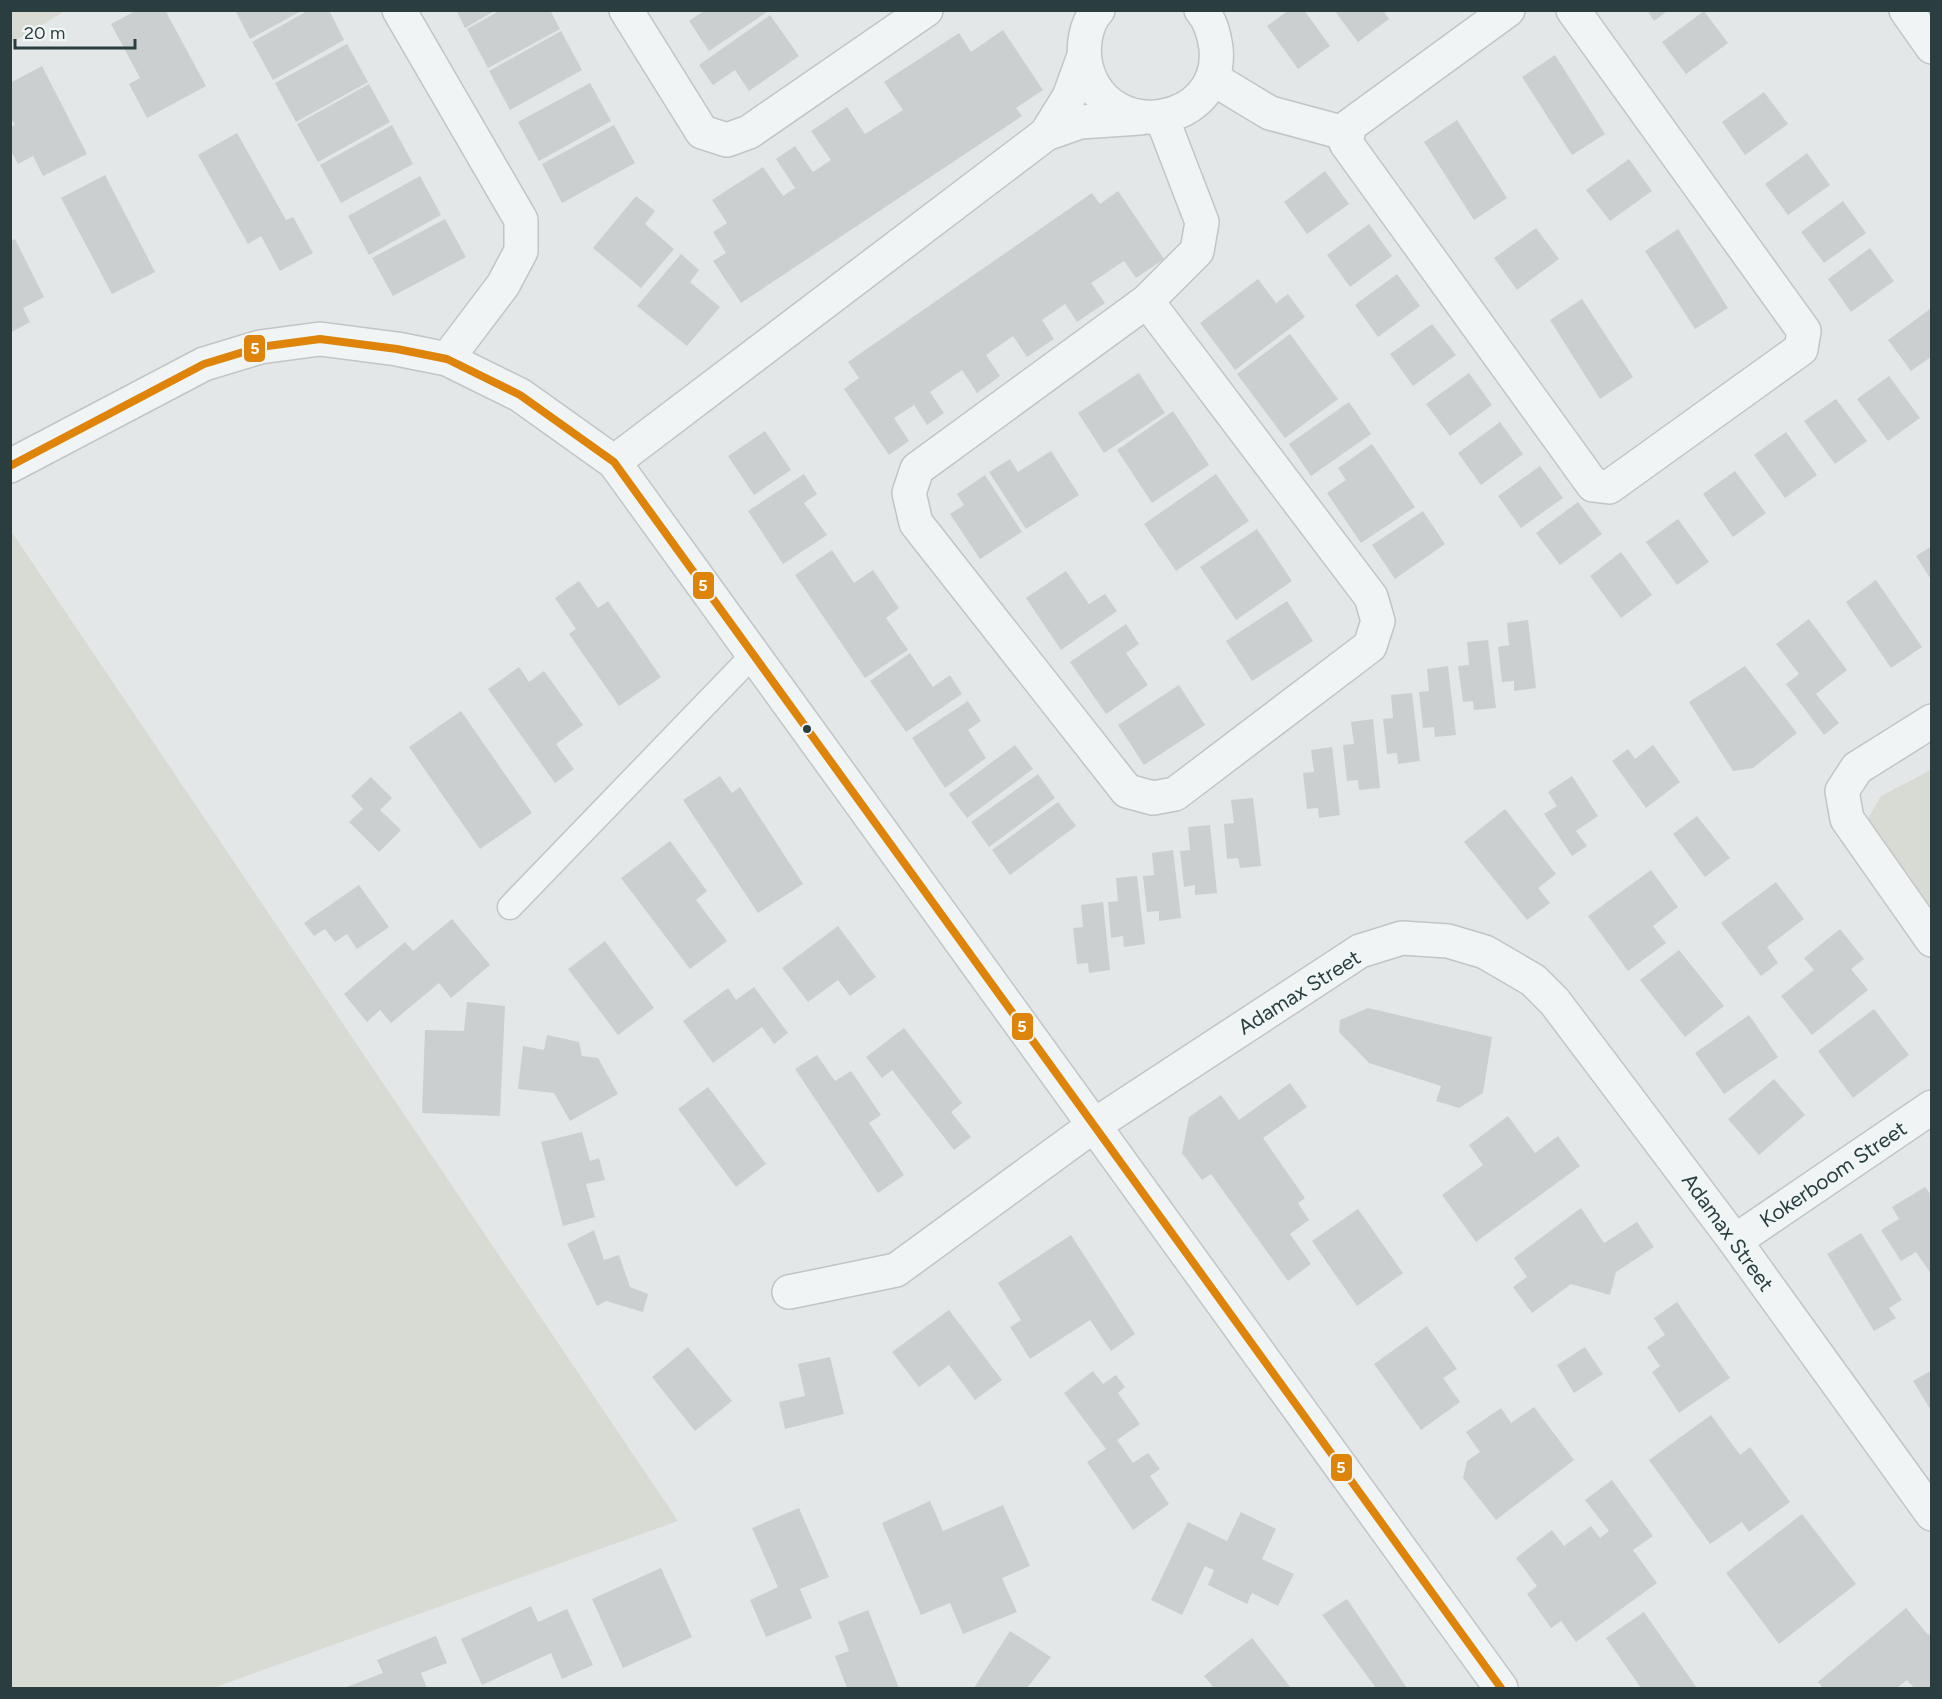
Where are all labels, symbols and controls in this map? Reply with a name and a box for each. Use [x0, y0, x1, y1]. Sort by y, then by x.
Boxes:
scale bar [15, 12, 135, 50]
text: 20 m [24, 22, 65, 44]
line badge: 5 [243, 334, 266, 363]
text: 5 [250, 339, 260, 358]
line badge: 5 [692, 571, 715, 600]
text: 5 [698, 576, 708, 595]
unlabelled marker [801, 723, 813, 735]
street label: Adamax Street [1233, 944, 1365, 1040]
line badge: 5 [1011, 1012, 1034, 1041]
text: 5 [1017, 1017, 1027, 1036]
street label: Kokerboom Street [1755, 1116, 1911, 1232]
street label: Adamax Street [1677, 1168, 1779, 1296]
line badge: 5 [1330, 1453, 1353, 1482]
text: 5 [1336, 1458, 1346, 1477]

